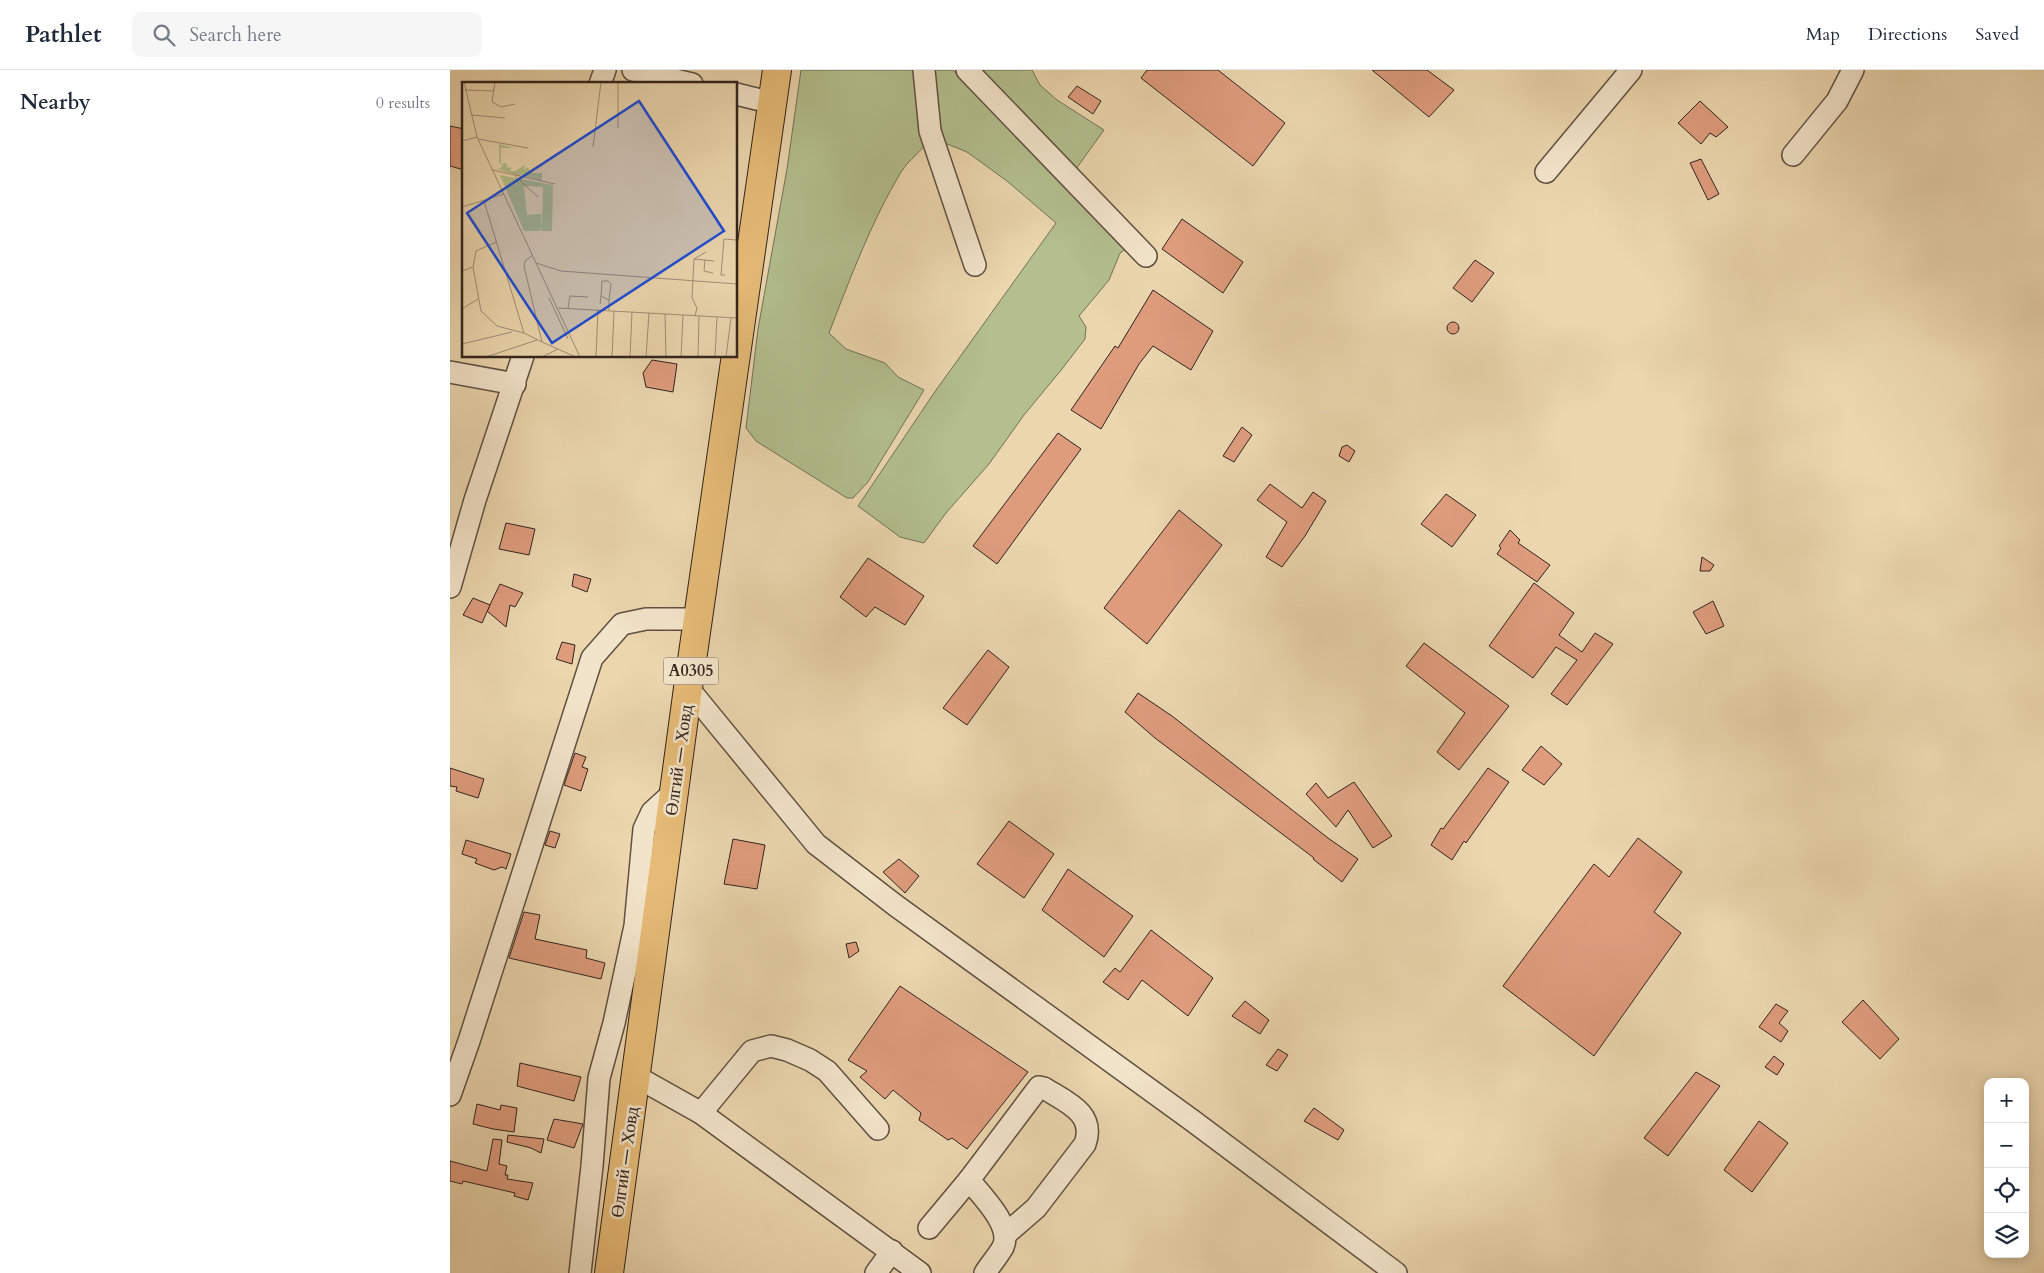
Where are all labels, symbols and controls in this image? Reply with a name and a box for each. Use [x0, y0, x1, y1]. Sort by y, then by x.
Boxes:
search box [132, 12, 482, 57]
text: Pathlet [25, 18, 102, 51]
icon: search [150, 21, 178, 49]
text: Search here [190, 22, 282, 48]
text: Map [1806, 22, 1840, 47]
text: Directions [1868, 22, 1947, 47]
text: Saved [1975, 22, 2019, 47]
inset map [462, 82, 738, 358]
text: Nearby [20, 88, 91, 117]
text: 0 results [376, 92, 430, 114]
road number: A0305 [664, 658, 718, 684]
street label: Өлгий — Ховд [659, 703, 699, 817]
map controls [1984, 1078, 2029, 1258]
button: + [1984, 1078, 2029, 1123]
street label: Өлгий — Ховд [605, 1105, 645, 1219]
button: − [1984, 1123, 2029, 1168]
button: locate [1984, 1168, 2029, 1213]
button: layers [1984, 1213, 2029, 1258]

